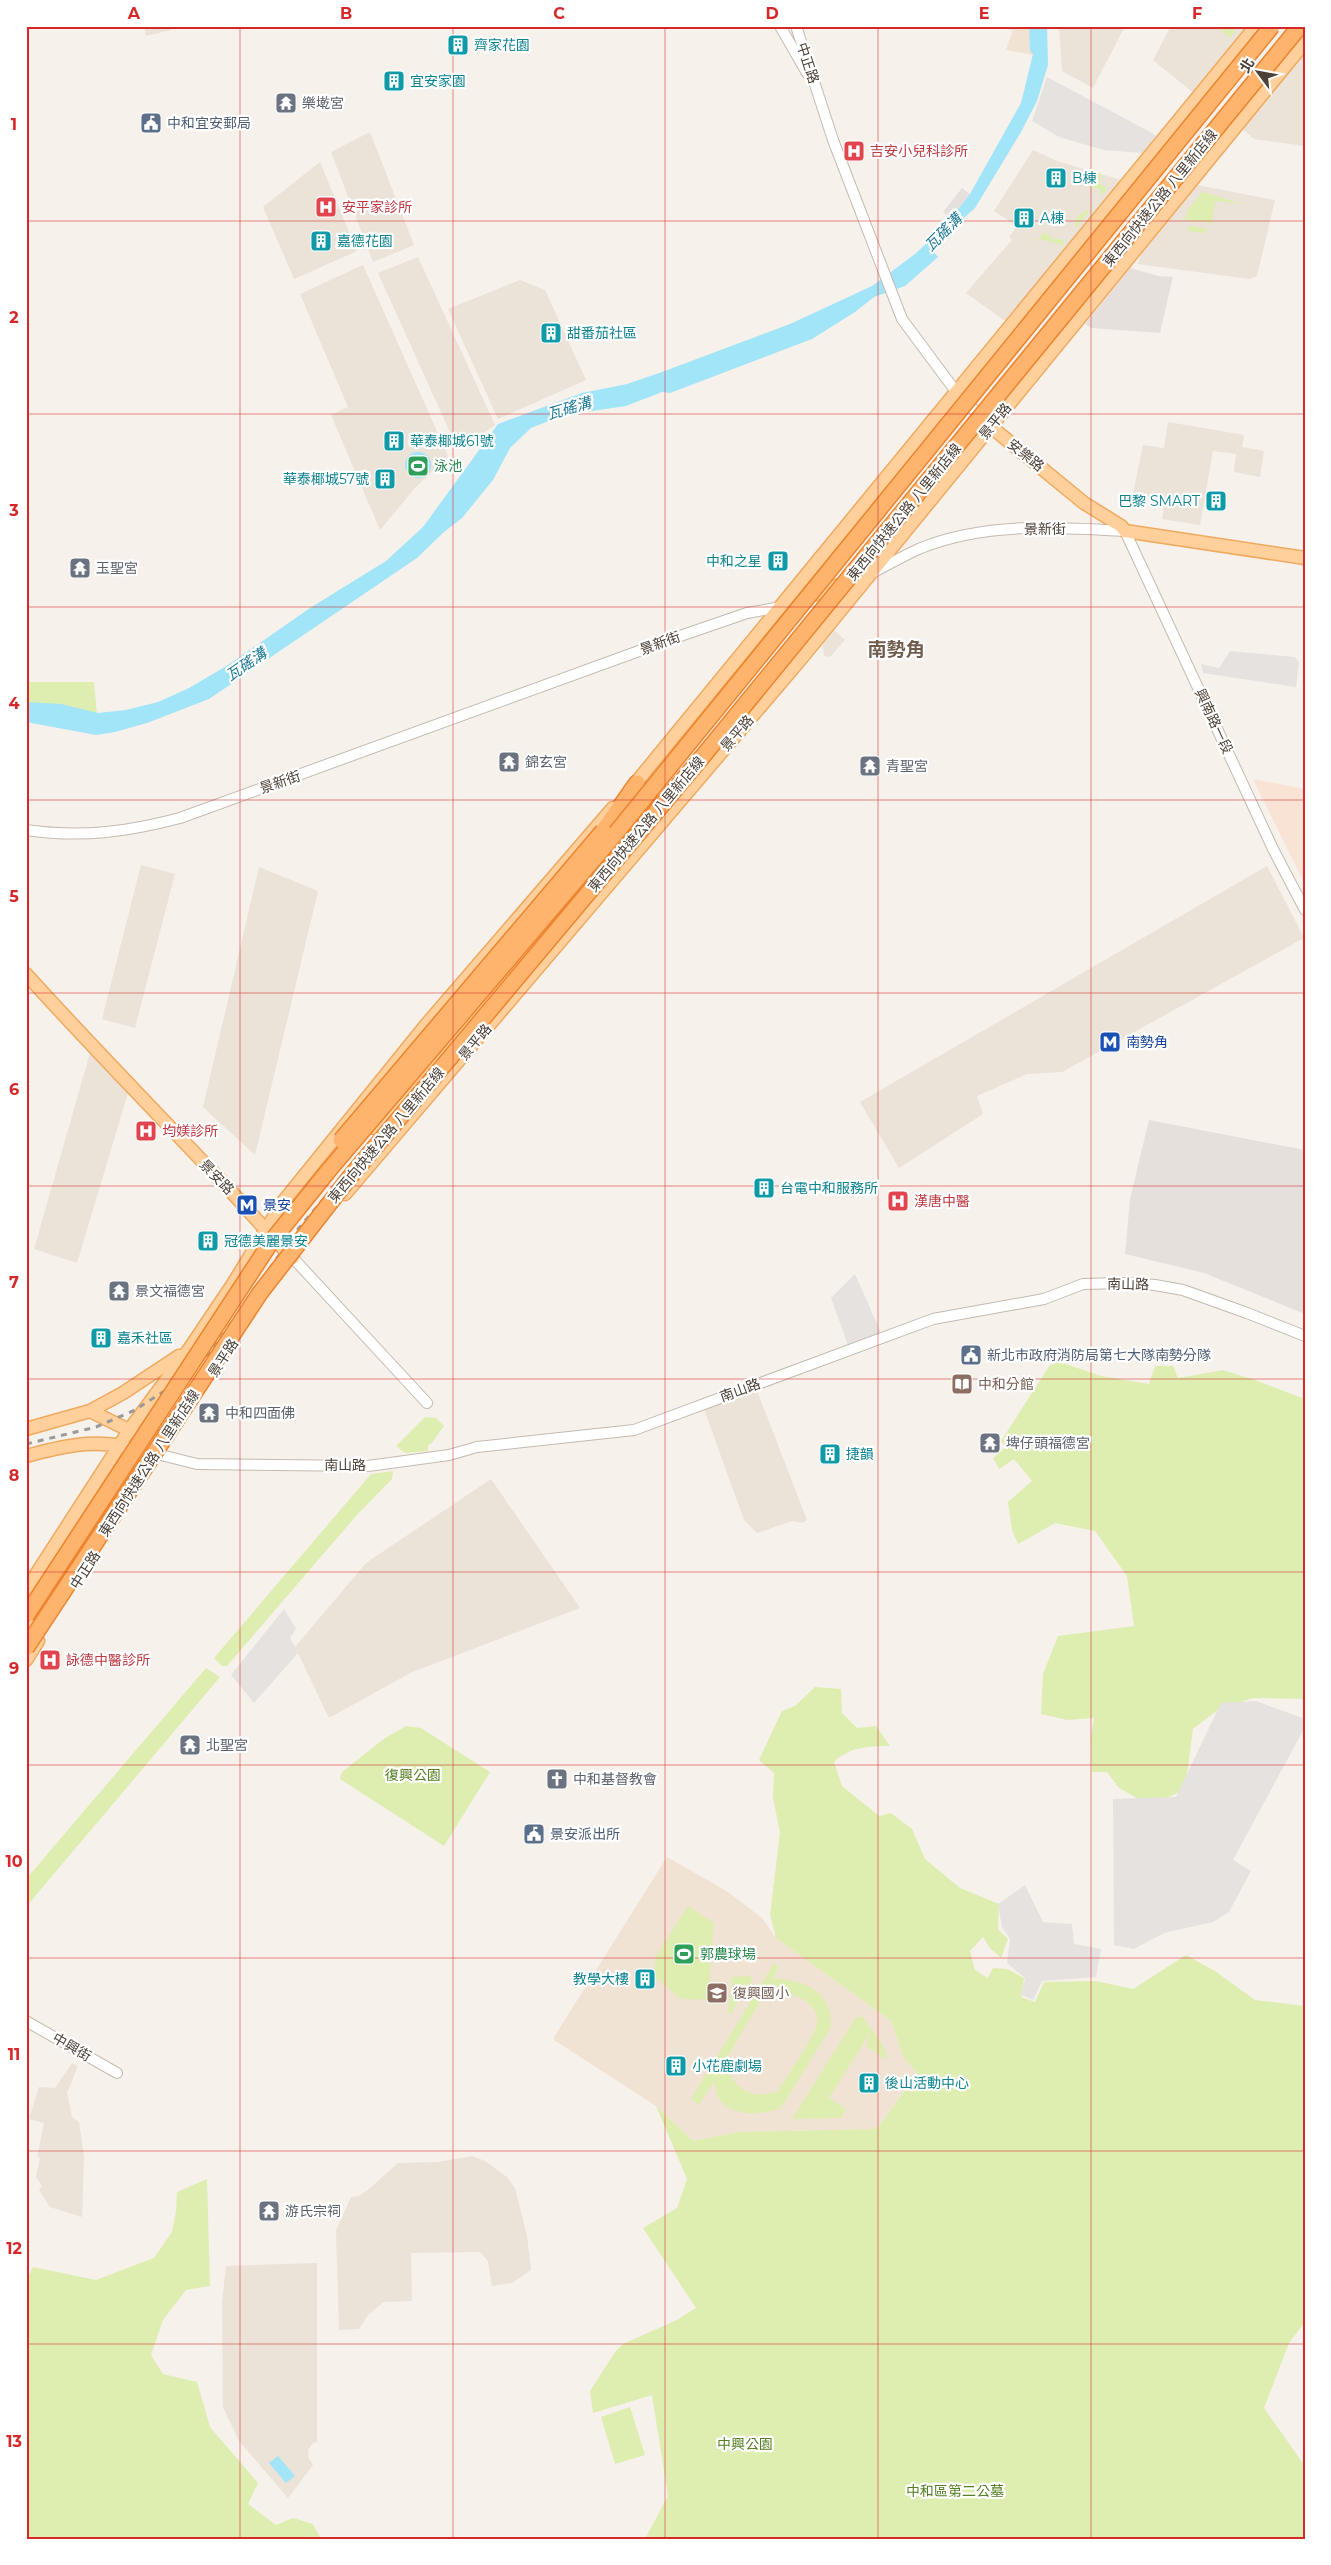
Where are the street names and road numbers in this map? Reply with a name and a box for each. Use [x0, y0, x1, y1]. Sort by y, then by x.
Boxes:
street label: 中正路 [793, 40, 823, 86]
street label: 東西向快速公路 八里新店線 [1099, 126, 1221, 270]
street label: 景平路 [975, 399, 1015, 443]
street label: 安樂路 [1004, 435, 1048, 475]
street label: 東西向快速公路 八里新店線 [843, 440, 965, 584]
street label: 景新街 [1024, 520, 1066, 538]
street label: 景新街 [637, 627, 683, 659]
street label: 興南路一段 [1191, 685, 1237, 757]
street label: 景平路 [716, 711, 758, 755]
street label: 東西向快速公路 八里新店線 [584, 752, 708, 896]
street label: 景新街 [257, 767, 303, 797]
street label: 景平路 [455, 1020, 495, 1064]
street label: 東西向快速公路 八里新店線 [324, 1063, 448, 1207]
street label: 景安路 [196, 1156, 238, 1198]
street label: 南山路 [1107, 1275, 1149, 1293]
street label: 景平路 [204, 1335, 242, 1381]
street label: 南山路 [717, 1374, 763, 1406]
street label: 東西向快速公路 八里新店線 [95, 1386, 203, 1540]
street label: 南山路 [324, 1456, 366, 1474]
street label: 中正路 [66, 1547, 104, 1593]
street label: 中興街 [49, 2029, 95, 2065]

